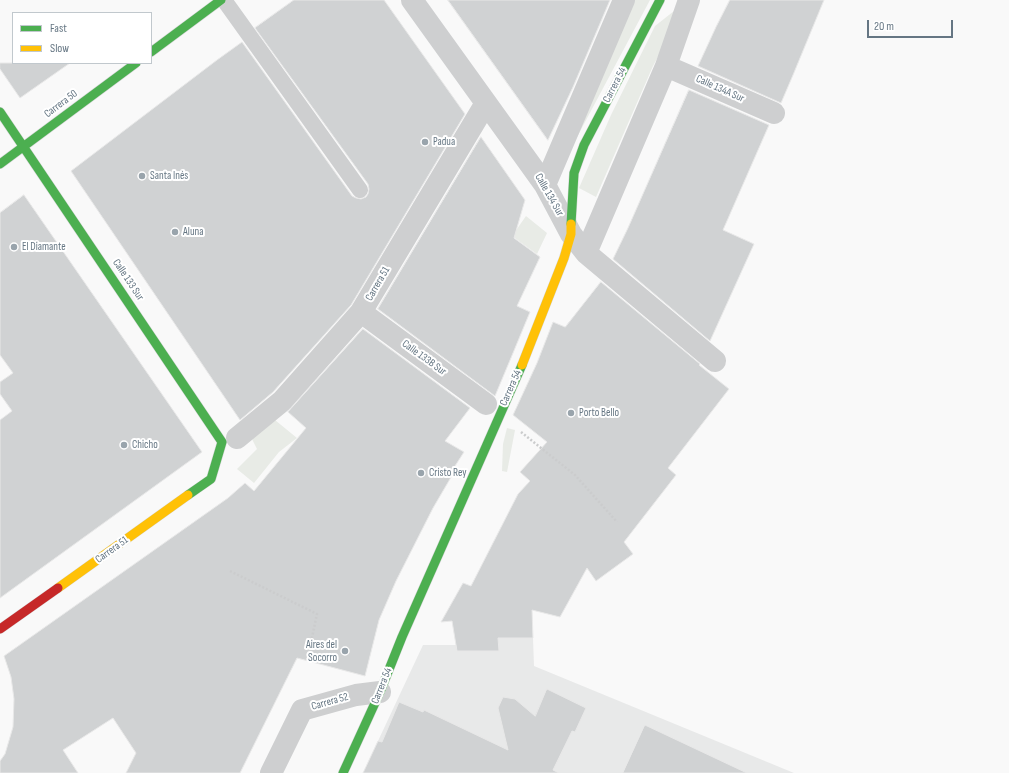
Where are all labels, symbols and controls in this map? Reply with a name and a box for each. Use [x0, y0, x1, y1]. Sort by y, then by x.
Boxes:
legend [12, 12, 152, 64]
scale bar [869, 12, 955, 38]
text: 20 m [874, 19, 894, 34]
text: Fast [50, 21, 67, 36]
text: Slow [50, 41, 69, 56]
street label: Carrera 54 [601, 65, 629, 105]
street label: Calle 134A Sur [694, 72, 746, 106]
street label: Carrera 50 [42, 87, 80, 121]
place label: Padua [433, 135, 455, 149]
marker: Padua [420, 137, 430, 147]
place label: Santa Inés [150, 169, 188, 183]
marker: Santa Inés [137, 171, 147, 181]
street label: Calle 134 Sur [532, 171, 566, 219]
place label: Aluna [183, 225, 203, 239]
marker: Aluna [170, 227, 180, 237]
place label: El Diamante [22, 240, 66, 254]
marker: El Diamante [9, 242, 19, 252]
street label: Calle 133 Sur [109, 257, 147, 303]
street label: Carrera 51 [363, 265, 393, 303]
street label: Calle 133B Sur [399, 337, 449, 379]
street label: Carrera 54 [497, 368, 525, 408]
place label: Porto Bello [579, 406, 619, 420]
marker: Porto Bello [566, 408, 576, 418]
place label: Chicho [132, 438, 158, 452]
marker: Chicho [119, 440, 129, 450]
place label: Cristo Rey [429, 466, 467, 480]
marker: Cristo Rey [416, 468, 426, 478]
street label: Carrera 51 [93, 534, 131, 566]
place label: Aires del Socorro [306, 638, 337, 664]
marker: Aires del Socorro [340, 646, 350, 656]
street label: Carrera 54 [369, 666, 395, 706]
street label: Carrera 52 [310, 690, 350, 714]

